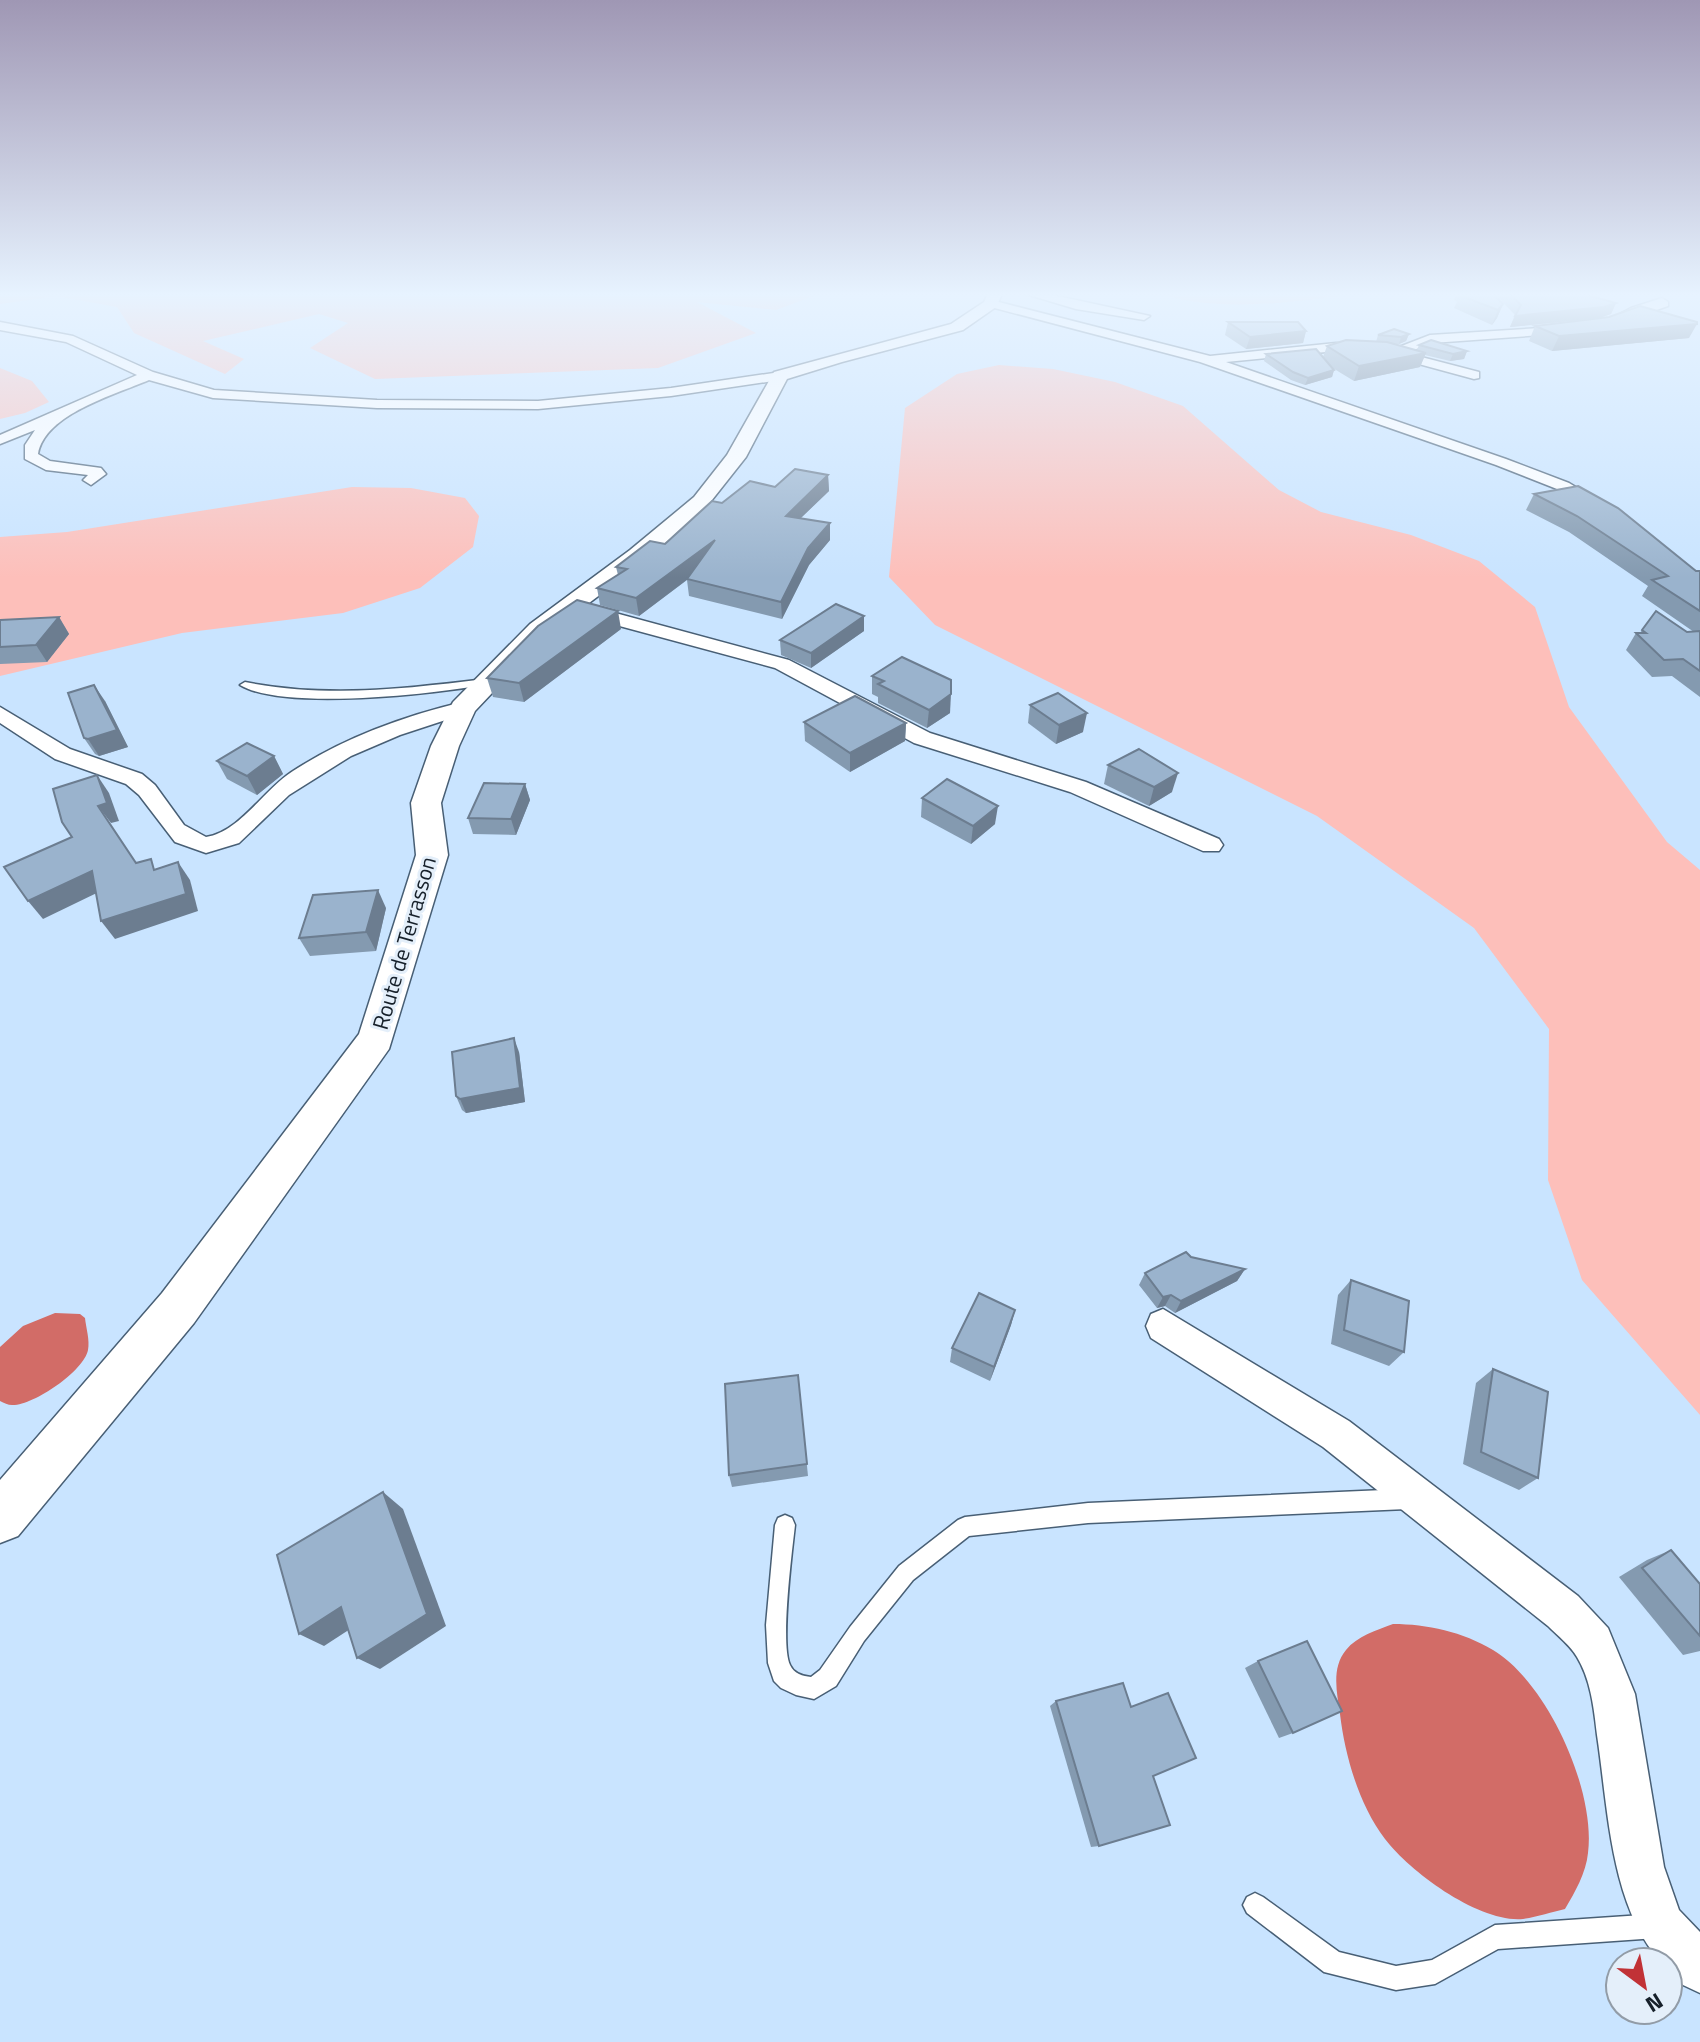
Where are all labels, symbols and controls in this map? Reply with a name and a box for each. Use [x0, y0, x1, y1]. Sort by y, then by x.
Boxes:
street label: Route de Terrasson [363, 852, 445, 1034]
north arrow [1604, 1946, 1684, 2026]
text: N [1639, 1985, 1670, 2021]

